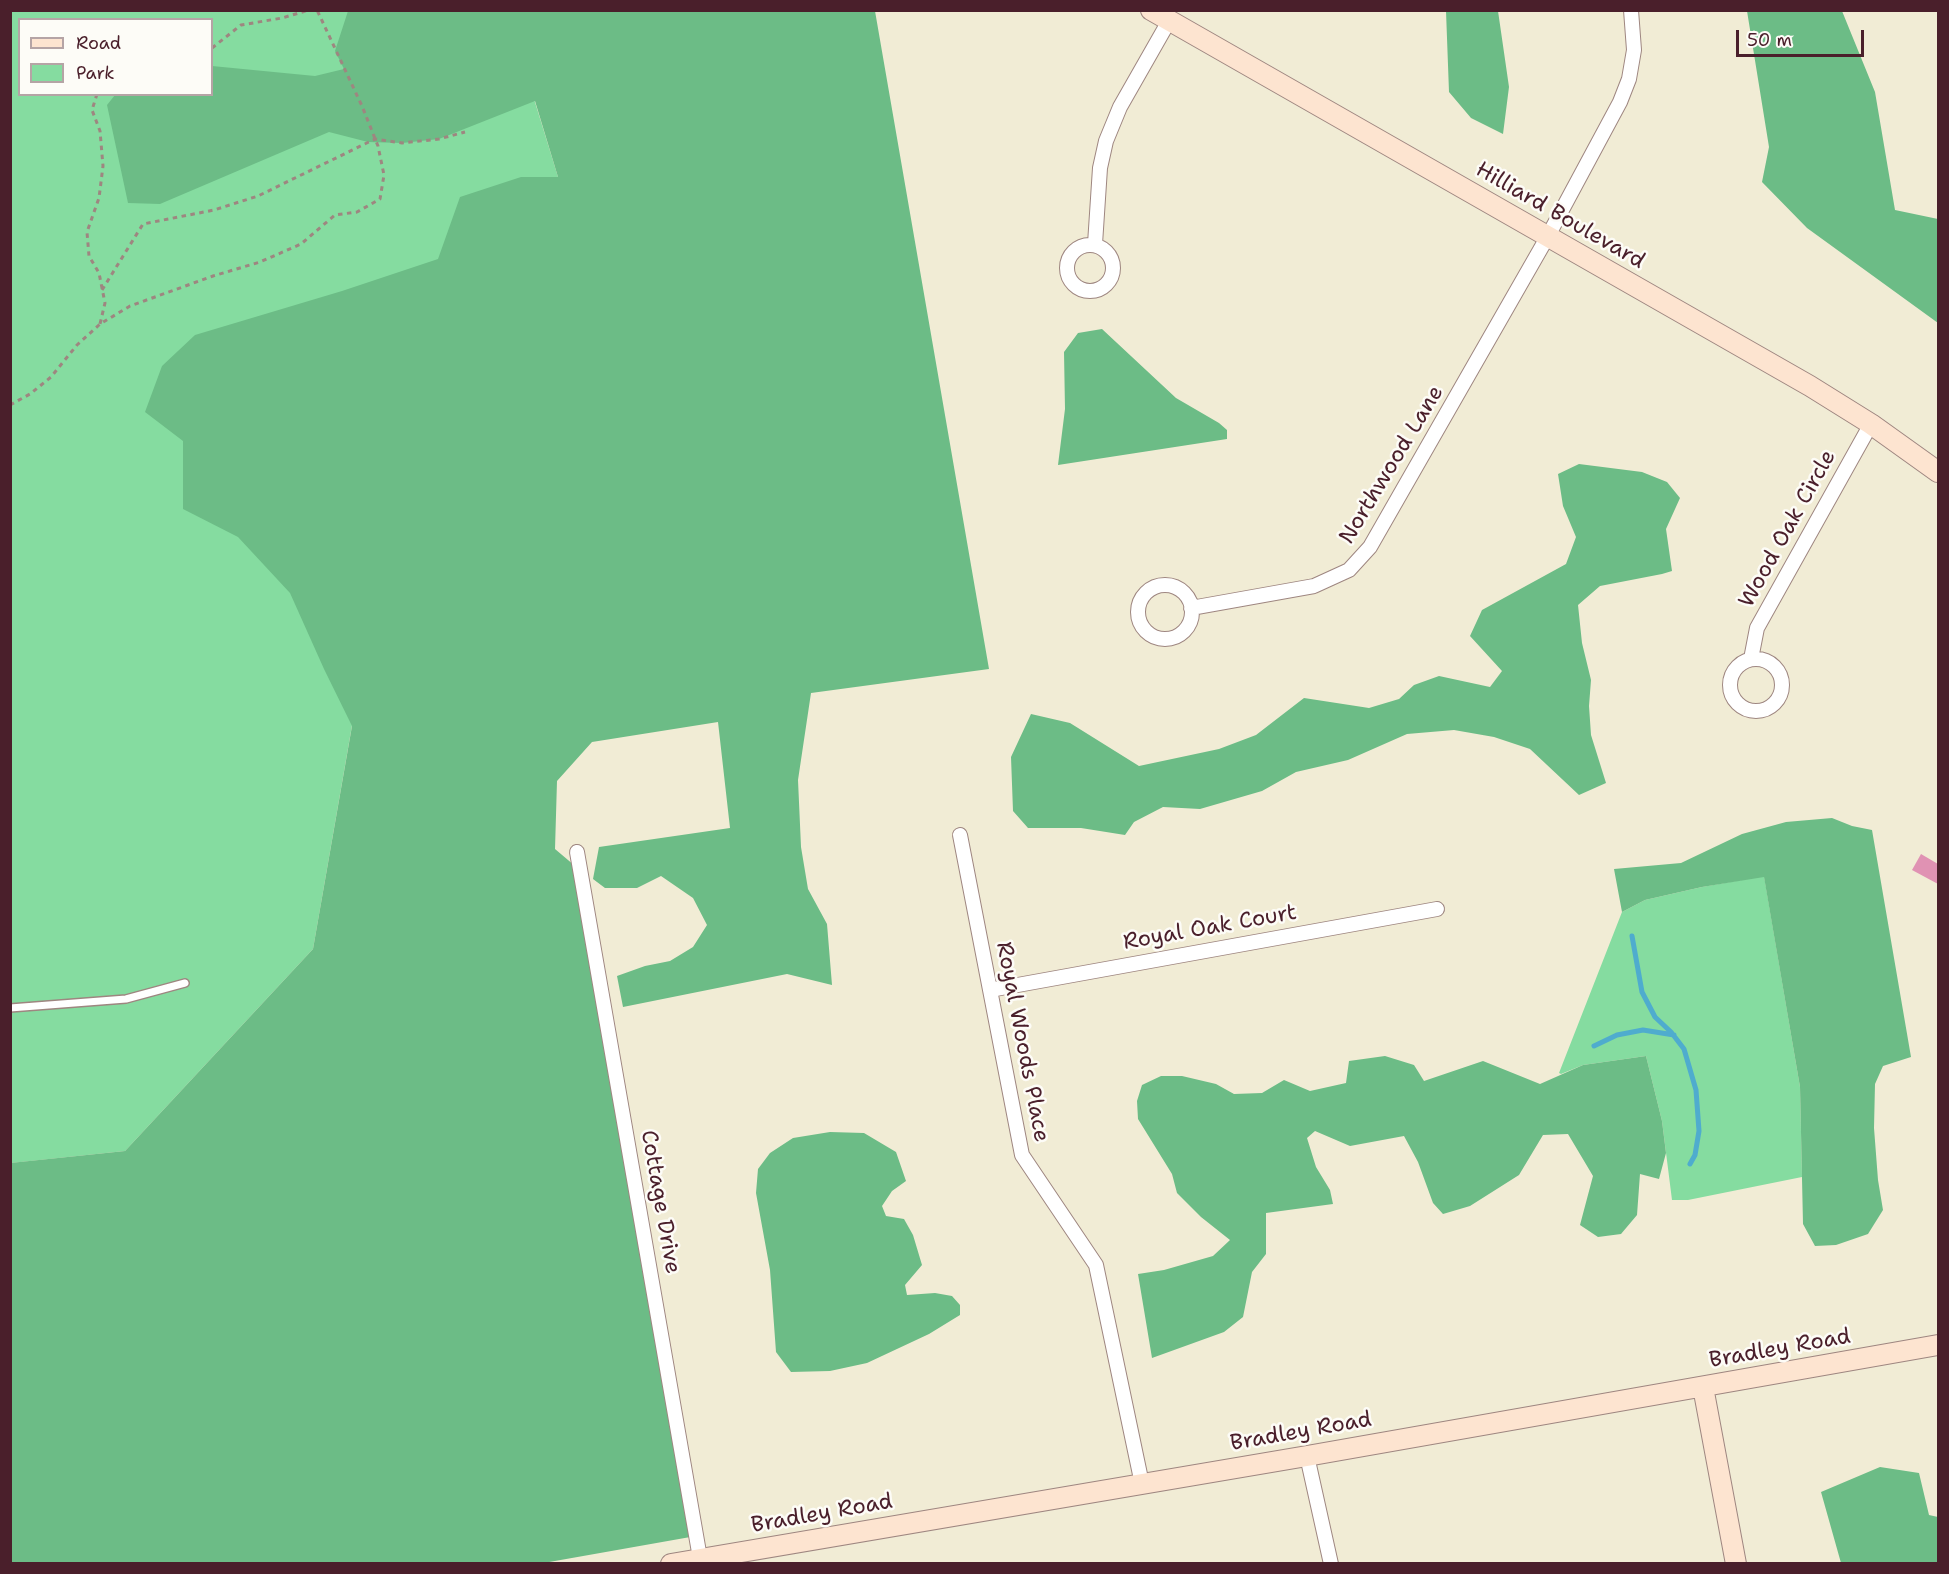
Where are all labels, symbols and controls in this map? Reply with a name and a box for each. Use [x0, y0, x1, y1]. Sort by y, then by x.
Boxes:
legend [18, 18, 213, 96]
scale bar [1739, 18, 1866, 56]
text: 50 m [1747, 28, 1792, 52]
text: Road [76, 31, 121, 55]
text: Park [76, 61, 115, 85]
street label: Hilliard Boulevard [1471, 157, 1649, 275]
street label: Northwood Lane [1334, 381, 1450, 549]
street label: Wood Oak Circle [1734, 446, 1842, 612]
street label: Royal Oak Court [1121, 900, 1299, 956]
street label: Royal Woods Place [990, 940, 1054, 1144]
street label: Cottage Drive [634, 1128, 686, 1276]
street label: Bradley Road [1707, 1324, 1853, 1374]
street label: Bradley Road [1228, 1407, 1374, 1457]
street label: Bradley Road [749, 1489, 895, 1539]

